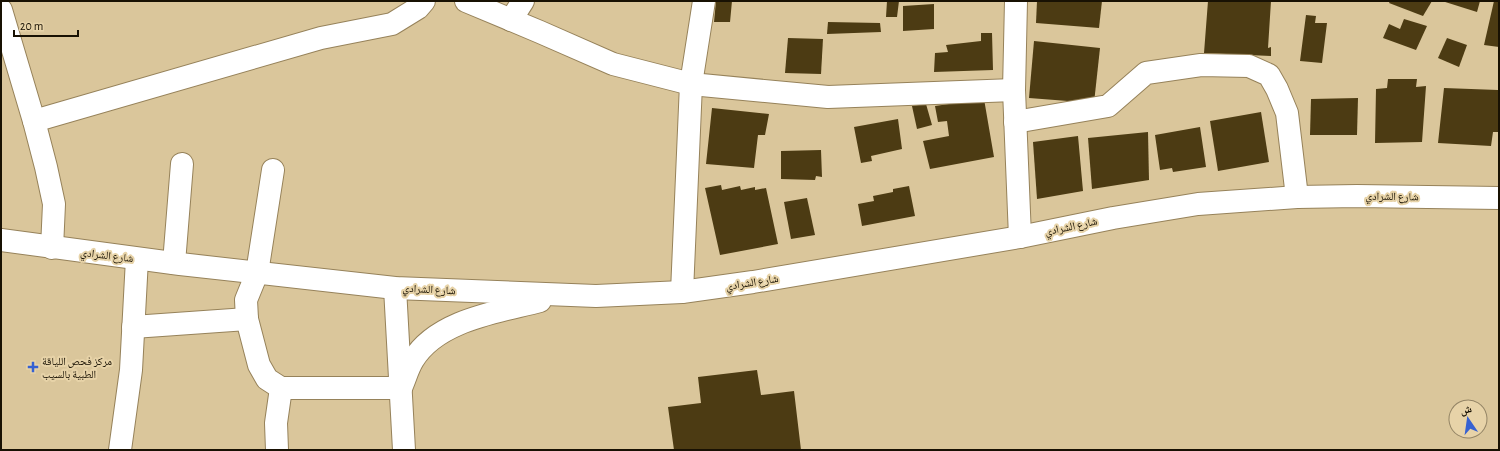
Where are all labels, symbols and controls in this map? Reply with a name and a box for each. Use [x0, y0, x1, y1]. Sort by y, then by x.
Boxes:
scale bar [14, 12, 78, 38]
text: 20 m [20, 20, 43, 32]
street label: شارع الشرادي [1365, 191, 1419, 205]
street label: شارع الشرادي [1044, 216, 1099, 240]
street label: شارع الشرادي [79, 247, 134, 267]
street label: شارع الشرادي [725, 273, 780, 295]
street label: شارع الشرادي [402, 283, 456, 299]
place label: مركز فحص اللياقة الطبية بالسيب [42, 356, 112, 380]
marker: مركز فحص اللياقة الطبية بالسيب [27, 361, 39, 373]
north arrow [1448, 399, 1488, 439]
text: ش [1459, 403, 1474, 418]

